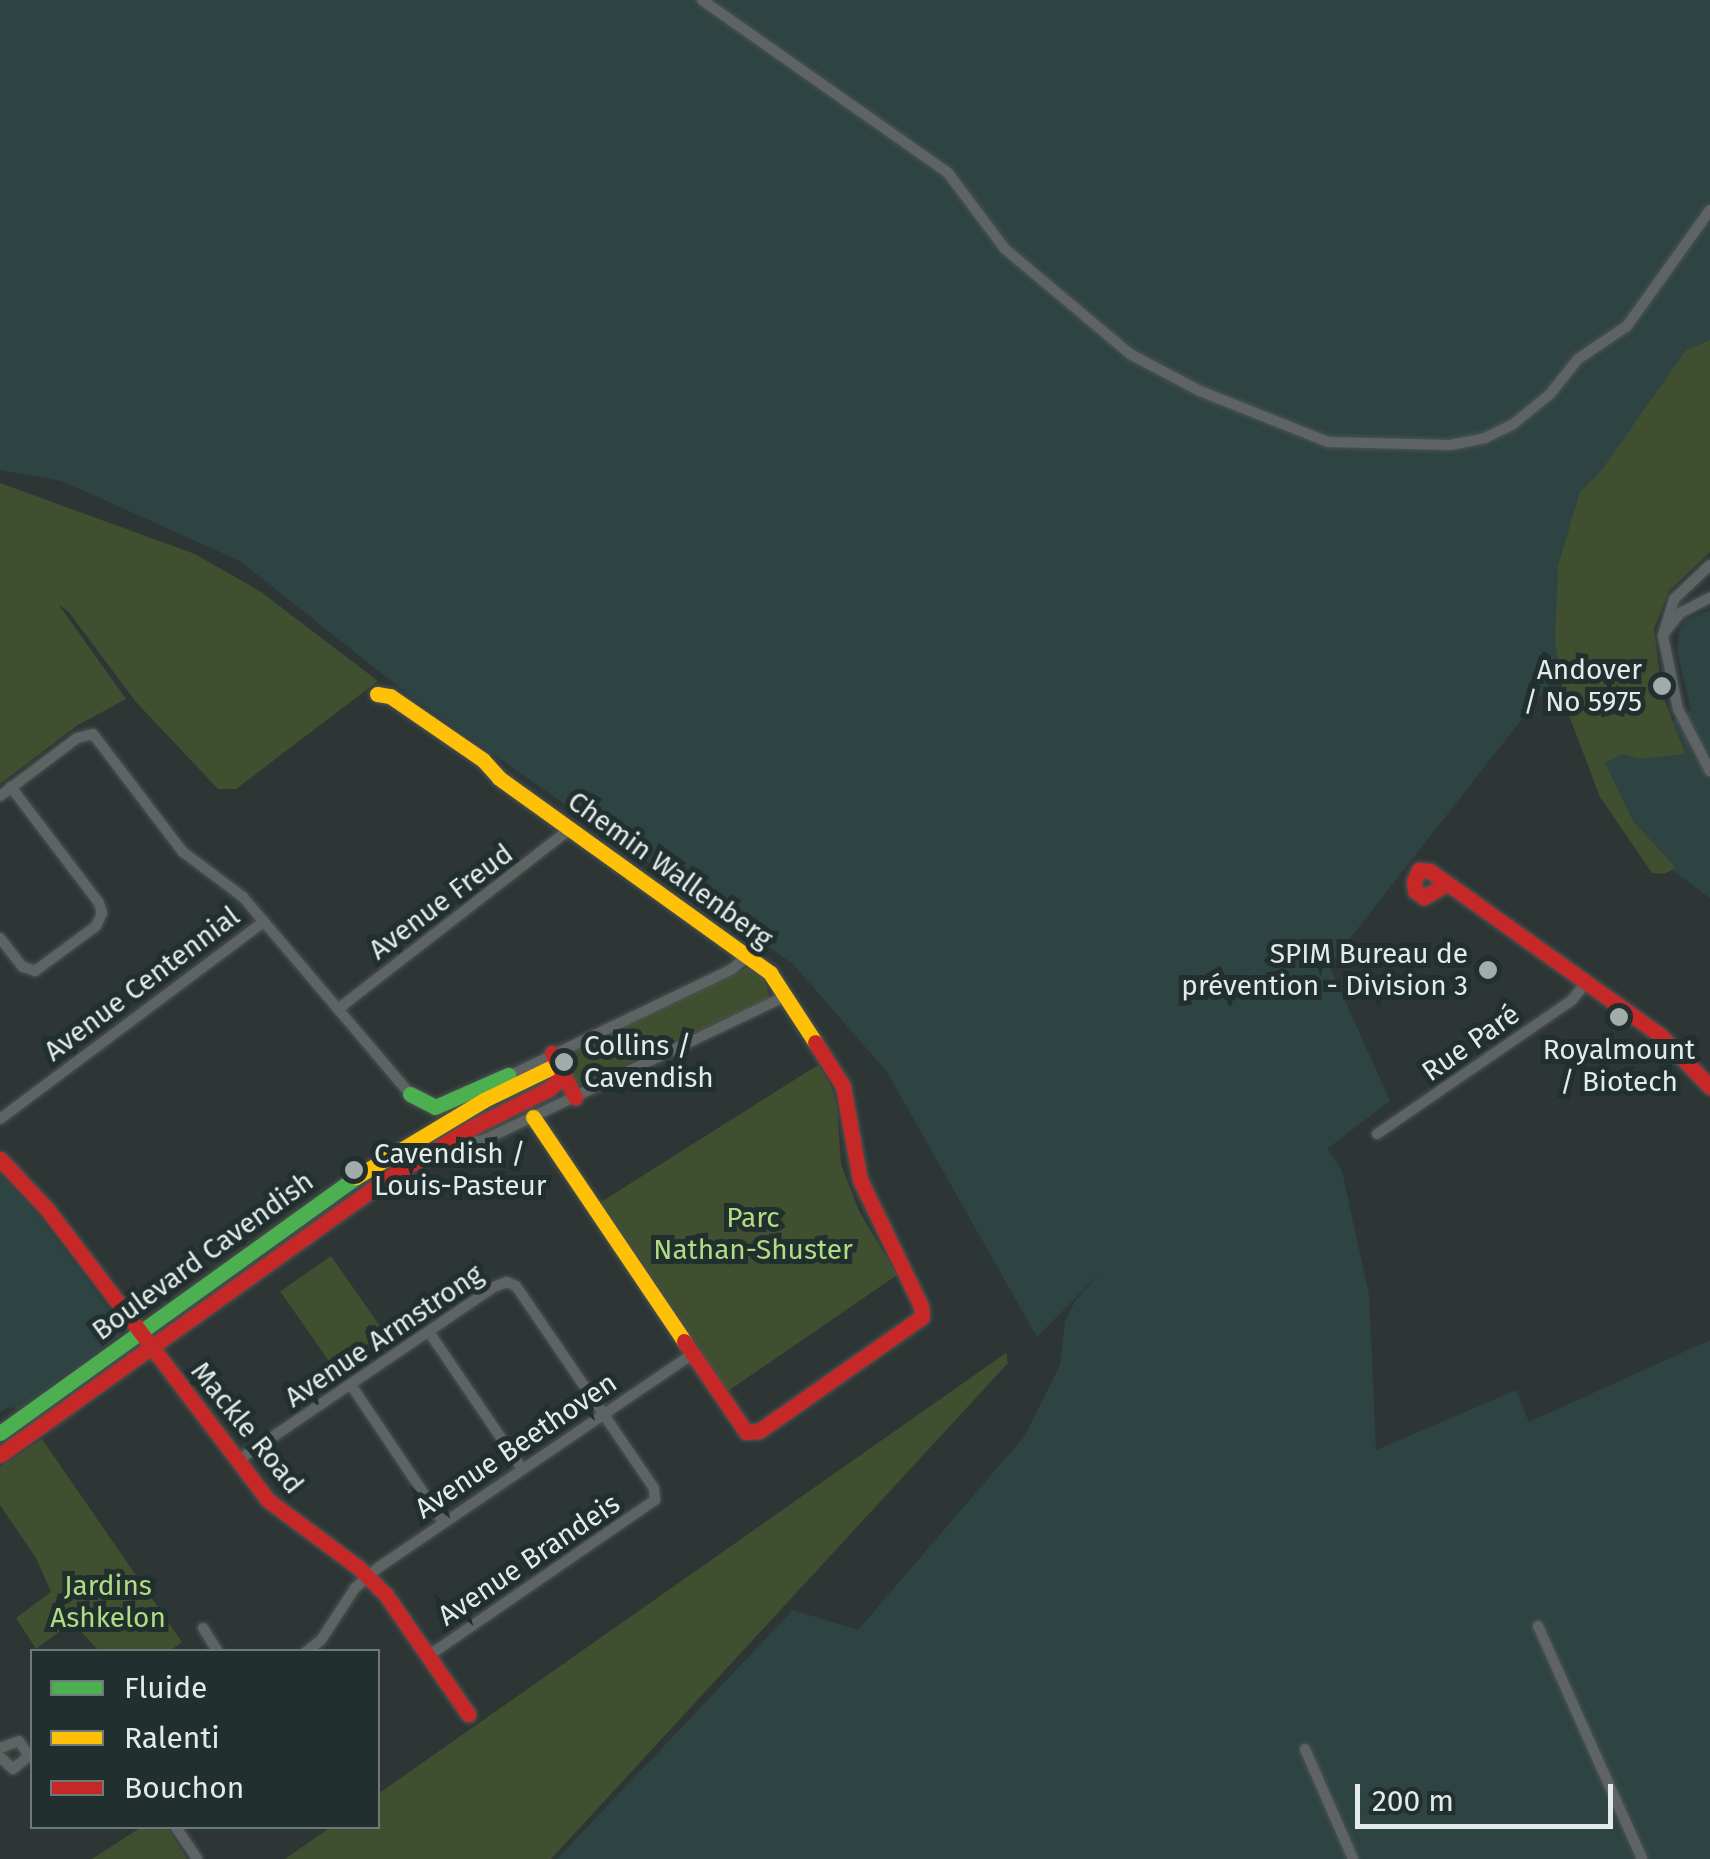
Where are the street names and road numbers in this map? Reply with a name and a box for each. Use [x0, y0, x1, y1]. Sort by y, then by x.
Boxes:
street label: Chemin Wallenberg [561, 784, 779, 956]
street label: Avenue Freud [362, 837, 520, 967]
street label: Avenue Centennial [38, 900, 246, 1068]
street label: Rue Paré [1416, 997, 1526, 1089]
street label: Boulevard Cavendish [86, 1164, 320, 1348]
street label: Avenue Armstrong [279, 1257, 489, 1415]
street label: Mackle Road [184, 1355, 310, 1501]
street label: Avenue Beethoven [409, 1366, 623, 1526]
street label: Avenue Brandeis [432, 1487, 626, 1633]

